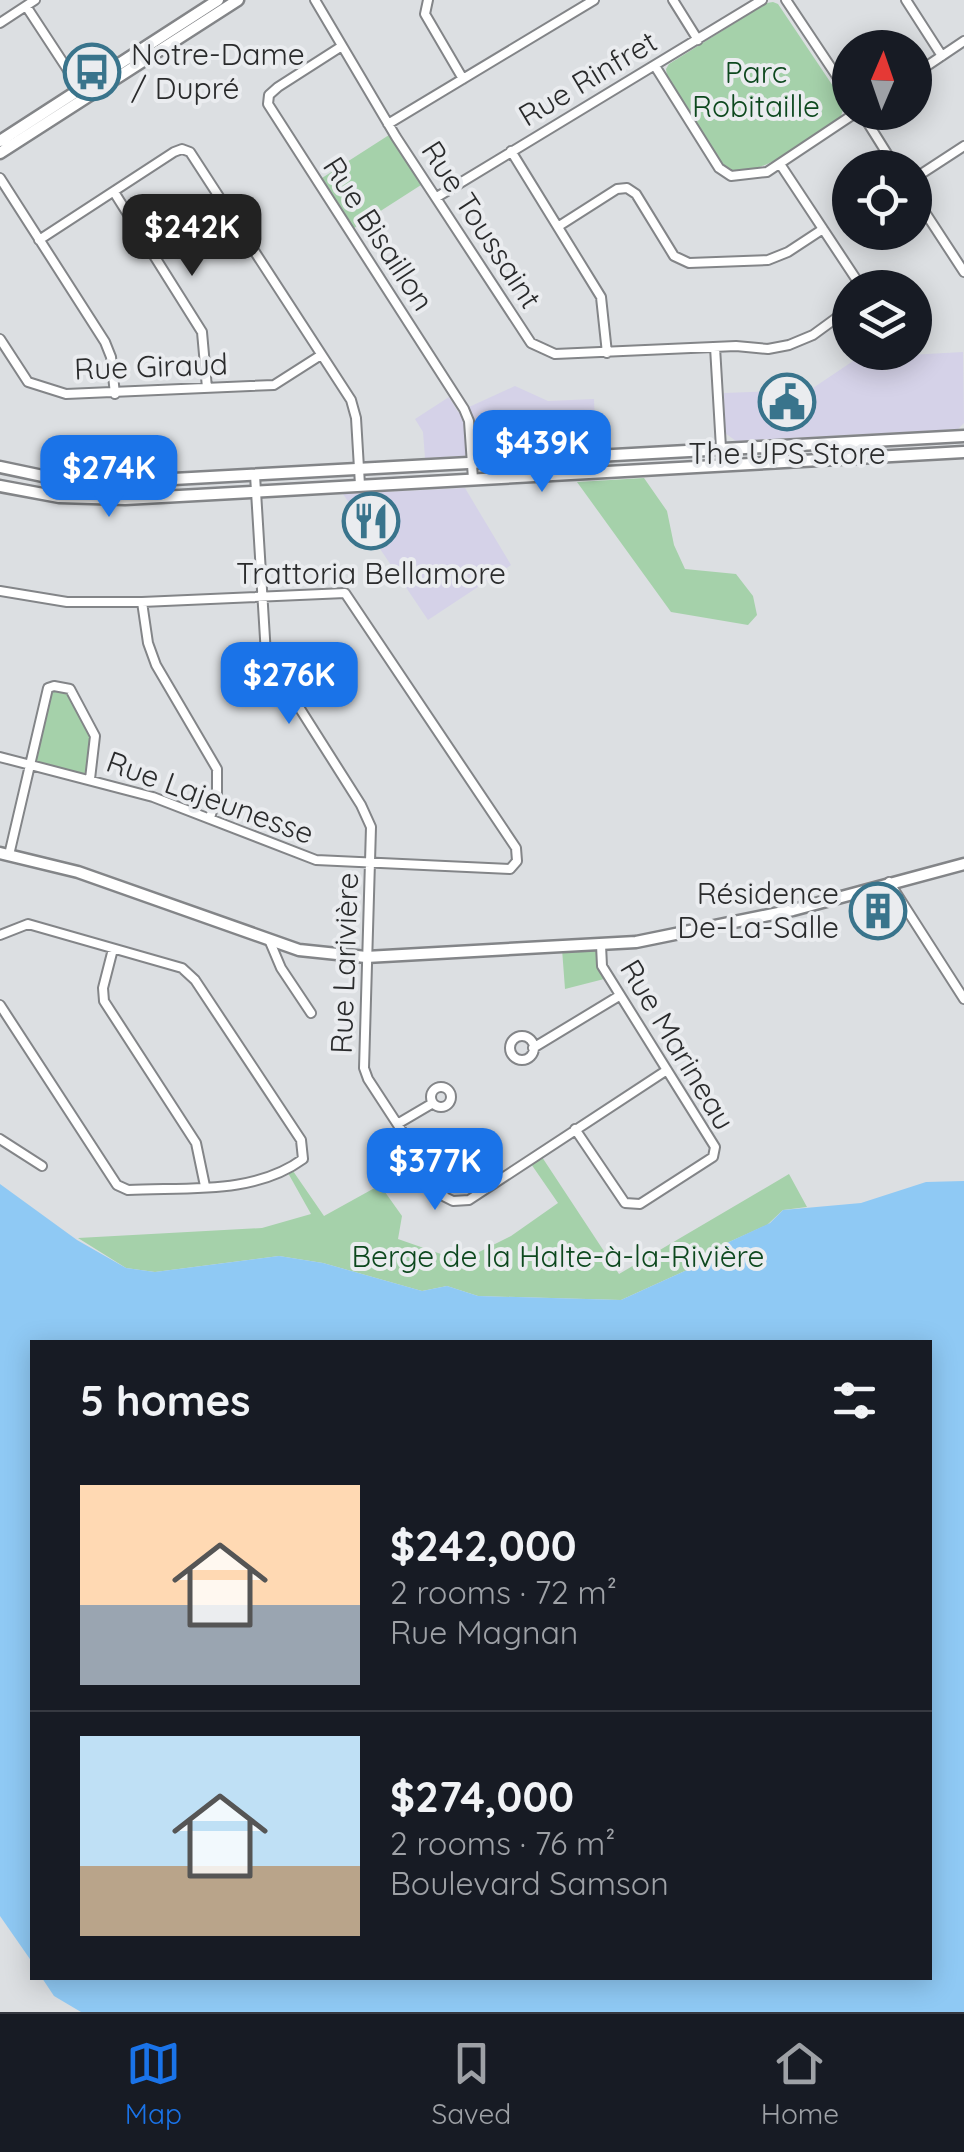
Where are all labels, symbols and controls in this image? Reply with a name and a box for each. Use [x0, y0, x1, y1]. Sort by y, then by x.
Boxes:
street label: Rue Rinfret [511, 22, 664, 134]
north arrow [832, 30, 932, 130]
map controls [832, 30, 932, 370]
place label: Notre-Dame / Dupré [131, 35, 305, 107]
bus stop icon: Notre-Dame / Dupré [62, 42, 122, 102]
park label: Parc Robitaille [692, 53, 820, 125]
street label: Rue Toussaint [414, 134, 550, 315]
street label: Rue Bisaillon [315, 149, 443, 318]
button: locate [832, 150, 932, 250]
pin: $242K [122, 194, 262, 279]
text: $242K [144, 206, 240, 246]
button: layers [832, 270, 932, 370]
street label: Rue Giraud [74, 344, 228, 388]
public building icon: The UPS Store [757, 372, 817, 432]
pin: $439K [472, 410, 612, 495]
text: $439K [495, 422, 589, 462]
place label: The UPS Store [688, 434, 886, 472]
pin: $274K [39, 435, 179, 520]
text: $274K [62, 447, 156, 487]
restaurant icon: Trattoria Bellamore [341, 491, 401, 551]
place label: Trattoria Bellamore [236, 554, 506, 592]
pin: $276K [219, 642, 359, 727]
text: $276K [243, 654, 335, 694]
street label: Rue Lajeunesse [102, 742, 319, 852]
street label: Rue Larivière [322, 872, 366, 1054]
place label: Résidence De-La-Salle [677, 874, 839, 946]
building icon: Résidence De-La-Salle [848, 881, 908, 941]
street label: Rue Marineau [612, 952, 744, 1137]
pin: $377K [365, 1128, 505, 1213]
text: $377K [389, 1140, 481, 1180]
park label: Berge de la Halte-à-la-Rivière [352, 1237, 764, 1275]
icon: filters [827, 1373, 882, 1428]
text: 5 homes [80, 1374, 251, 1427]
text: $242,000 [390, 1519, 576, 1572]
icon: home [160, 1525, 280, 1645]
text: 2 rooms · 72 m² [390, 1572, 617, 1612]
text: Rue Magnan [390, 1612, 578, 1652]
text: $274,000 [390, 1770, 574, 1823]
icon: home [160, 1776, 280, 1896]
text: 2 rooms · 76 m² [390, 1823, 615, 1863]
text: Boulevard Samson [390, 1863, 669, 1903]
tab: Map [125, 2036, 182, 2131]
tab: Saved [431, 2036, 511, 2131]
tab: Home [761, 2036, 839, 2131]

